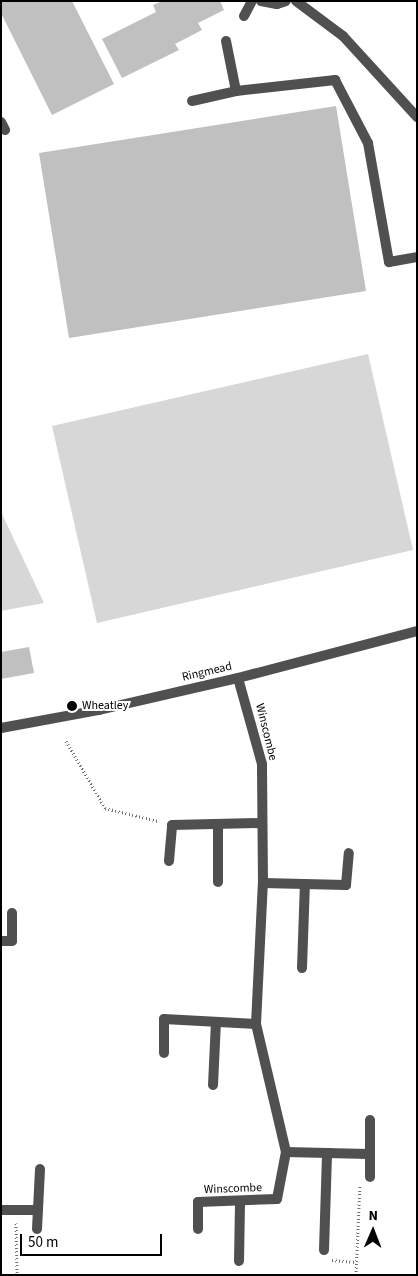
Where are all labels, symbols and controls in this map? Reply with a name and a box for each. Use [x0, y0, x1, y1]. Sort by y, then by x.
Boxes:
street label: Ringmead [181, 659, 233, 685]
place label: Wheatley [82, 699, 128, 713]
marker: Wheatley [66, 700, 78, 712]
street label: Winscombe [252, 702, 280, 762]
street label: Winscombe [204, 1181, 262, 1197]
north arrow [348, 1206, 398, 1256]
text: N [368, 1206, 378, 1226]
scale bar [22, 1224, 165, 1256]
text: 50 m [28, 1232, 58, 1253]

